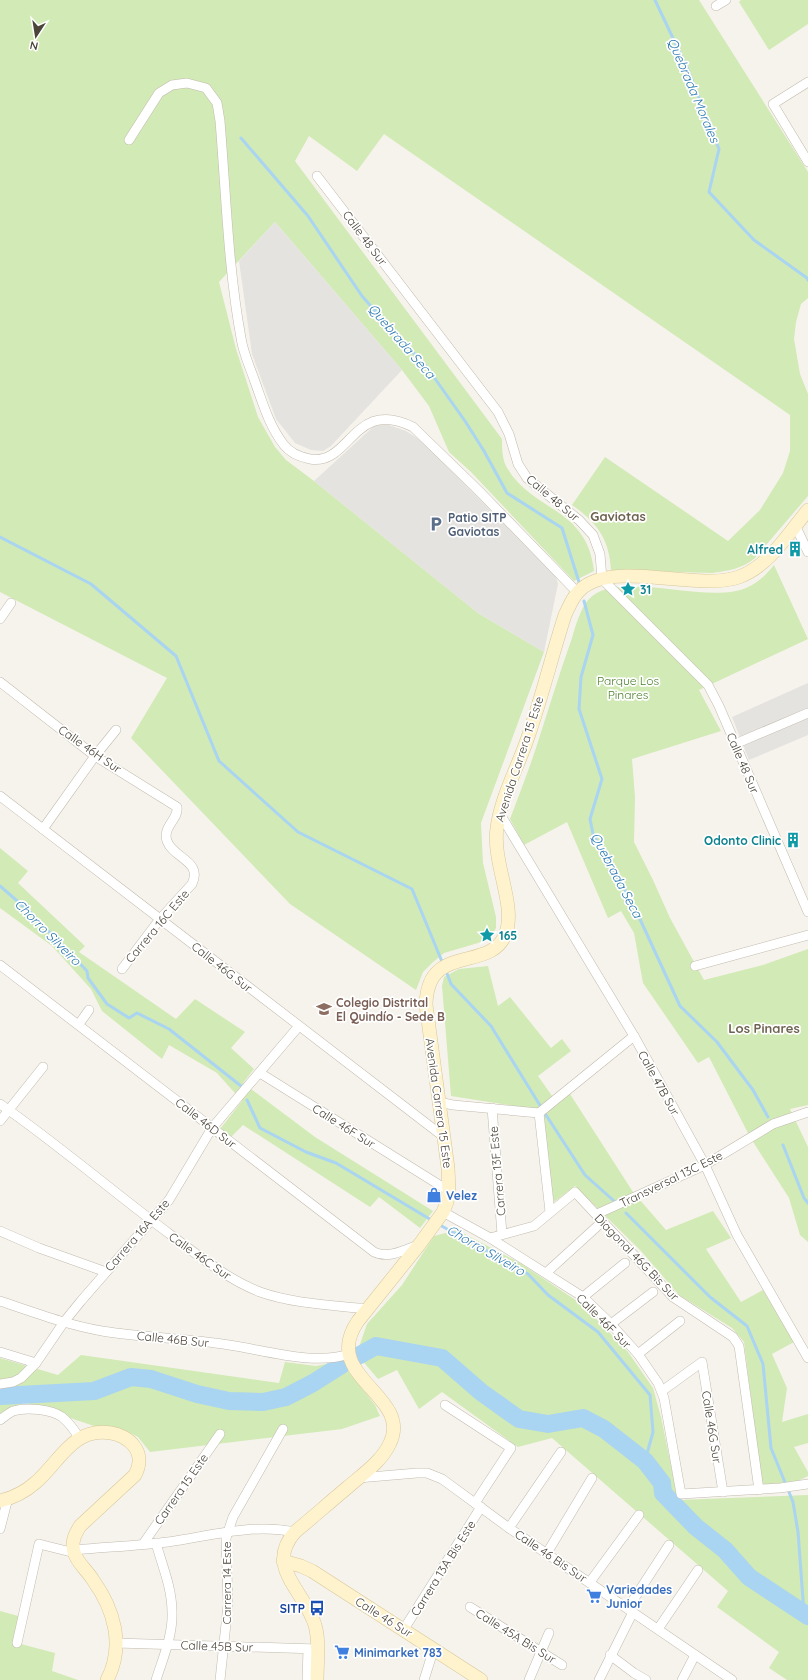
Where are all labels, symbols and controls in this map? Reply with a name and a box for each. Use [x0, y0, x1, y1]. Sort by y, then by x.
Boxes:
north arrow [16, 16, 56, 56]
water label: Quebrada Morales [665, 35, 724, 146]
text: N [29, 38, 39, 53]
street label: Calle 48 Sur [339, 208, 391, 269]
water label: Quebrada Seca [365, 300, 440, 383]
street label: Calle 48 Sur [523, 471, 583, 525]
district label: Gaviotas [590, 508, 646, 524]
place label: Patio SITP Gaviotas [448, 510, 507, 539]
parking icon: Patio SITP Gaviotas [427, 515, 445, 533]
building icon: Alfred [786, 540, 804, 558]
place label: Alfred [747, 542, 783, 557]
place icon: 31 [619, 580, 637, 598]
place label: 31 [640, 582, 651, 597]
park label: Parque Los Pinares [597, 673, 659, 702]
street label: Avenida Carrera 15 Este [492, 694, 546, 824]
street label: Calle 46H Sur [56, 722, 125, 776]
street label: Calle 48 Sur [723, 730, 763, 796]
water label: Quebrada Seca [588, 830, 647, 921]
building icon: Odonto Clinic [784, 831, 802, 849]
place label: Odonto Clinic [704, 833, 781, 848]
street label: Carrera 16C Este [122, 886, 192, 966]
water label: Chorro Silveiro [12, 896, 85, 969]
place icon: 165 [478, 926, 496, 944]
place label: 165 [499, 928, 517, 943]
street label: Calle 46G Sur [189, 939, 256, 996]
place label: Colegio Distrital El Quindío - Sede B [336, 995, 445, 1024]
school or university icon: Colegio Distrital El Quindío - Sede B [315, 1000, 333, 1018]
district label: Los Pinares [728, 1020, 800, 1036]
street label: Avenida Carrera 15 Este [422, 1037, 456, 1169]
street label: Calle 47B Sur [635, 1048, 683, 1118]
street label: Calle 46D Sur [172, 1094, 240, 1152]
street label: Calle 46F Sur [310, 1101, 379, 1152]
street label: Carrera 13F Este [486, 1125, 508, 1216]
street label: Transversal 13C Este [617, 1147, 725, 1210]
shop icon: Velez [425, 1186, 443, 1204]
place label: Velez [446, 1188, 477, 1203]
street label: Carrera 16A Este [101, 1196, 173, 1274]
street label: Diagonal 46G Bis Sur [592, 1210, 683, 1304]
water label: Chorro Silveiro [444, 1221, 529, 1279]
street label: Calle 46C Sur [166, 1229, 234, 1283]
street label: Calle 46F Sur [573, 1290, 635, 1352]
street label: Calle 46B Sur [136, 1328, 210, 1350]
street label: Calle 46G Sur [699, 1390, 725, 1465]
street label: Carrera 15 Este [151, 1450, 211, 1527]
street label: Carrera 13A Bis Este [407, 1517, 479, 1619]
street label: Calle 46 Bis Sur [512, 1526, 590, 1586]
street label: Carrera 14 Este [219, 1541, 234, 1624]
place label: Variedades Junior [606, 1582, 672, 1611]
supermarket icon: Variedades Junior [585, 1587, 603, 1605]
street label: Calle 46 Sur [353, 1593, 416, 1641]
bus stop icon: SITP [308, 1599, 326, 1617]
place label: SITP [280, 1601, 305, 1616]
street label: Calle 45A Bis Sur [473, 1605, 559, 1667]
street label: Calle 45B Sur [180, 1637, 254, 1655]
supermarket icon: Minimarket 783 [333, 1643, 351, 1661]
place label: Minimarket 783 [354, 1645, 442, 1660]

